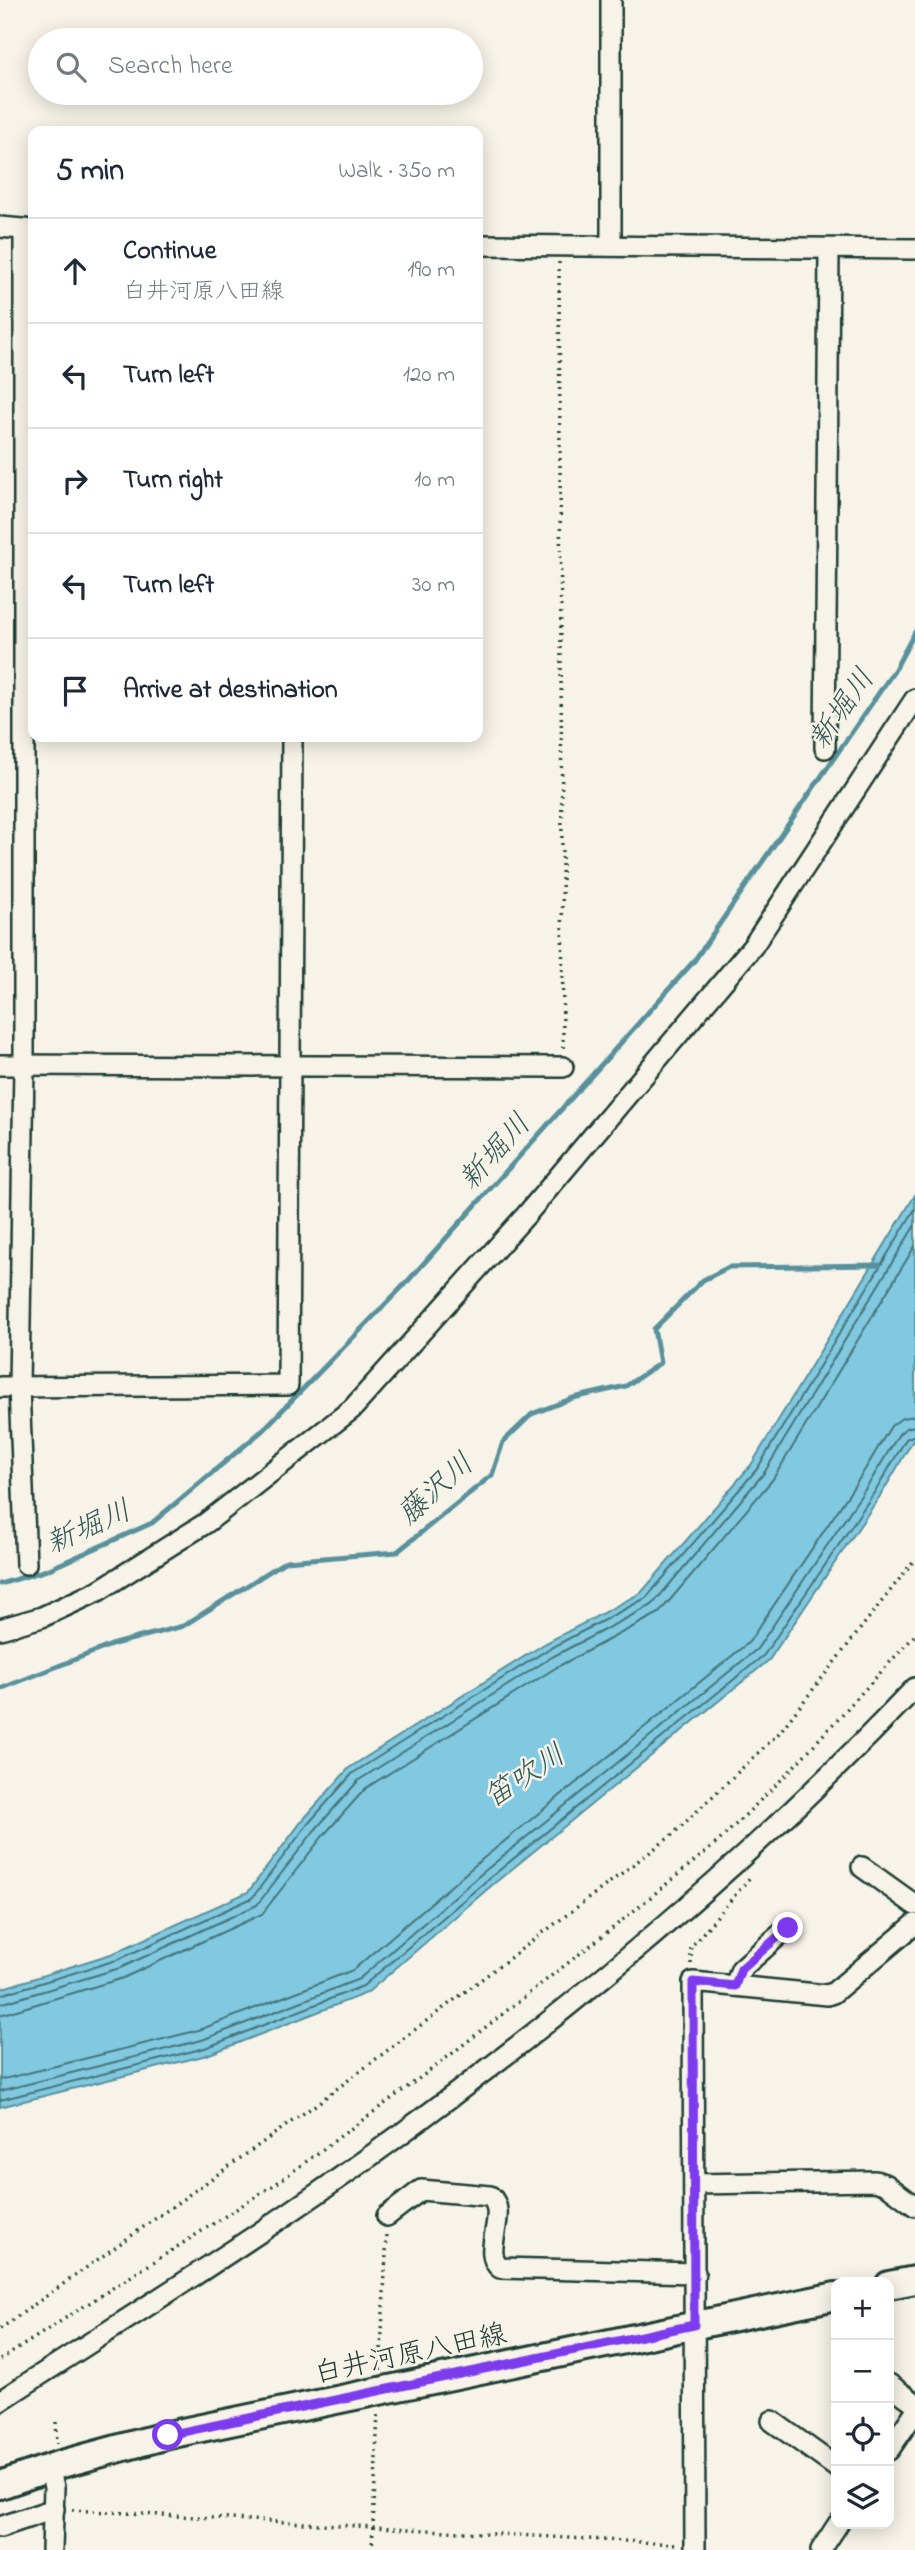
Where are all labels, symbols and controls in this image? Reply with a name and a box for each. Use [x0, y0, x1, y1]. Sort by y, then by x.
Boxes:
search box [28, 28, 483, 105]
icon: search [52, 48, 90, 86]
text: Search here [108, 48, 233, 86]
text: 5 min [56, 150, 124, 194]
text: Walk · 350 m [338, 155, 455, 188]
text: Continue [123, 233, 216, 271]
icon: ahead [56, 252, 94, 290]
text: 190 m [407, 254, 455, 287]
text: 白井河原八田線 [123, 276, 284, 309]
icon: left [56, 357, 94, 395]
text: Turn left [123, 357, 214, 395]
text: 120 m [403, 359, 455, 392]
icon: right [56, 462, 94, 500]
text: Turn right [123, 462, 223, 500]
text: 10 m [414, 464, 455, 497]
icon: left [56, 567, 94, 605]
text: Turn left [123, 567, 214, 605]
text: 30 m [412, 569, 455, 602]
water label: 新堀川 [800, 660, 887, 759]
icon: arrive [56, 672, 94, 710]
text: Arrive at destination [123, 672, 338, 710]
water label: 新堀川 [450, 1105, 543, 1201]
water label: 藤沢川 [389, 1444, 485, 1537]
water label: 新堀川 [39, 1490, 139, 1567]
water label: 笛吹川 [476, 1735, 575, 1820]
route end [772, 1912, 803, 1943]
map controls [831, 2277, 894, 2529]
button: + [831, 2277, 894, 2340]
street label: 白井河原八田線 [311, 2315, 511, 2396]
button: − [831, 2340, 894, 2403]
button: locate [831, 2403, 894, 2466]
route start [152, 2419, 183, 2450]
button: layers [831, 2466, 894, 2529]

